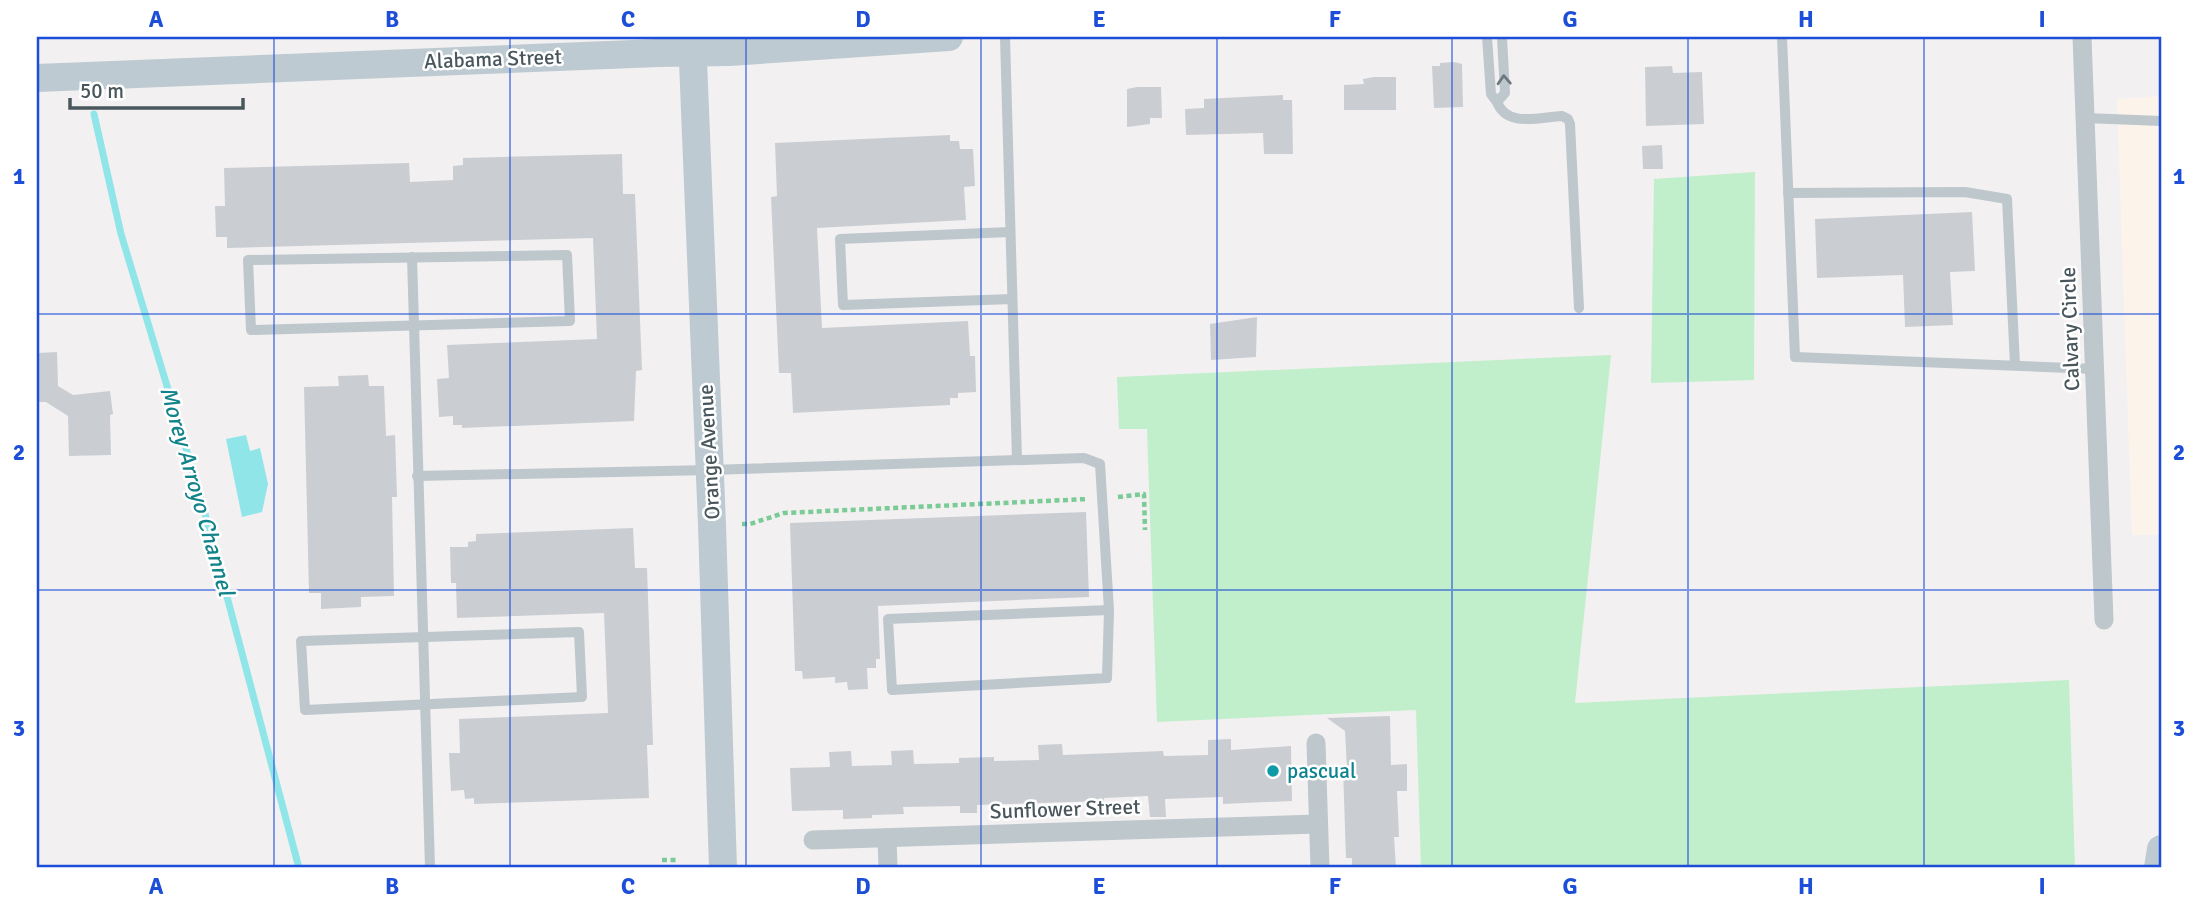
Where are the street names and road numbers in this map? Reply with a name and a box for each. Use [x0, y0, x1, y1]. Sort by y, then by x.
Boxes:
street label: Alabama Street [424, 44, 562, 74]
street label: Calvary Circle [2055, 267, 2085, 391]
street label: Orange Avenue [692, 384, 726, 520]
street label: Sunflower Street [989, 793, 1141, 825]

